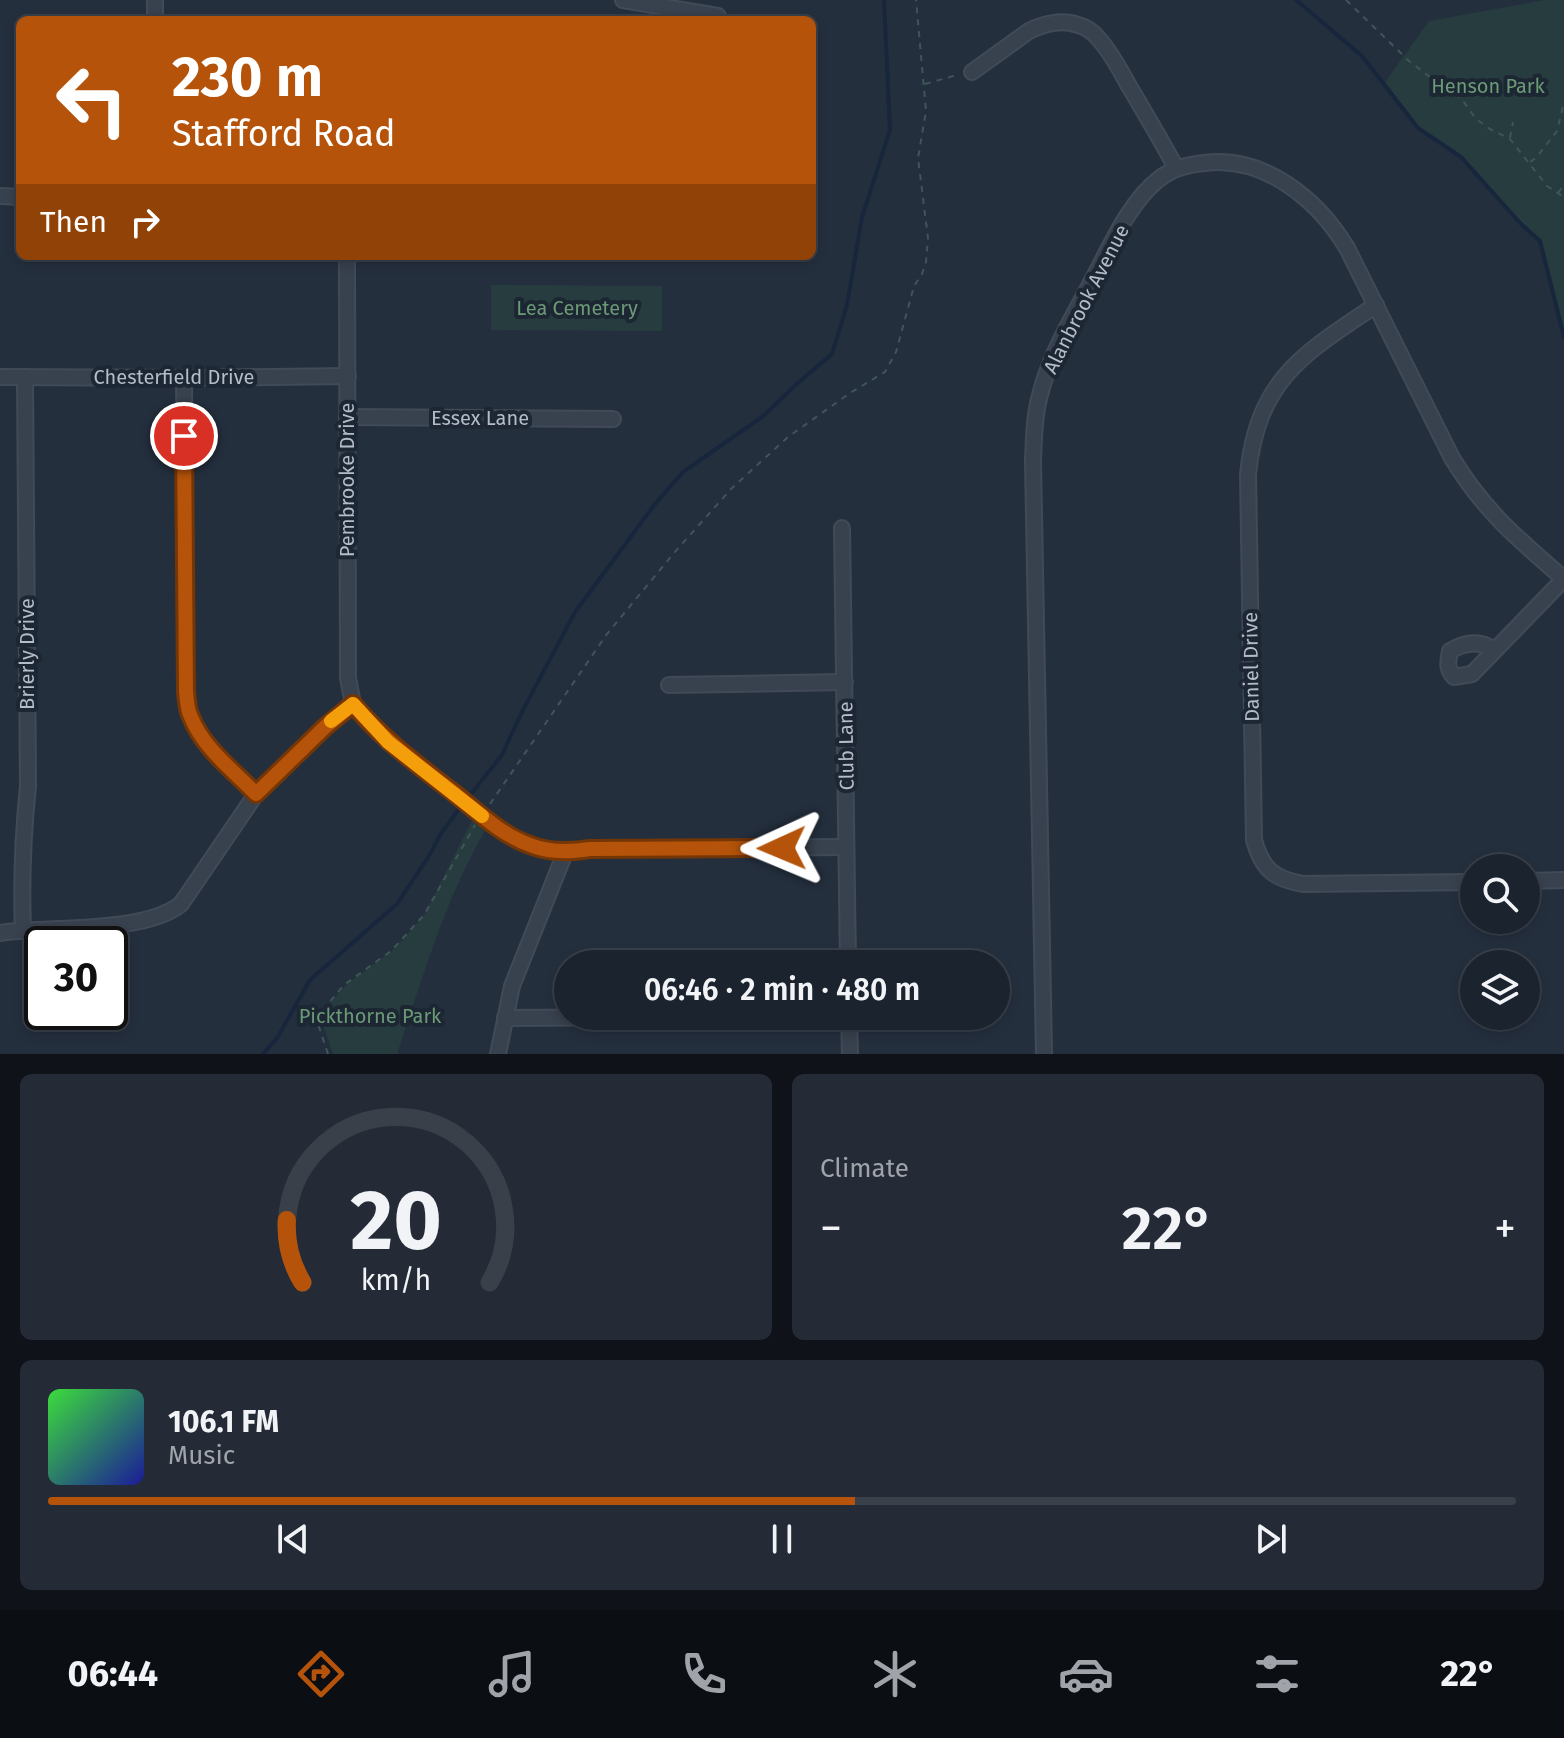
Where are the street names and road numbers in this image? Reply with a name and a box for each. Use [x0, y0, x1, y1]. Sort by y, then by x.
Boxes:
street label: Alanbrook Avenue [1038, 220, 1134, 378]
street label: Chesterfield Drive [94, 365, 254, 389]
street label: Pembrooke Drive [335, 403, 359, 557]
street label: Essex Lane [431, 406, 529, 430]
street label: Brierly Drive [15, 598, 39, 710]
street label: Daniel Drive [1238, 612, 1264, 722]
street label: Club Lane [833, 701, 859, 791]

